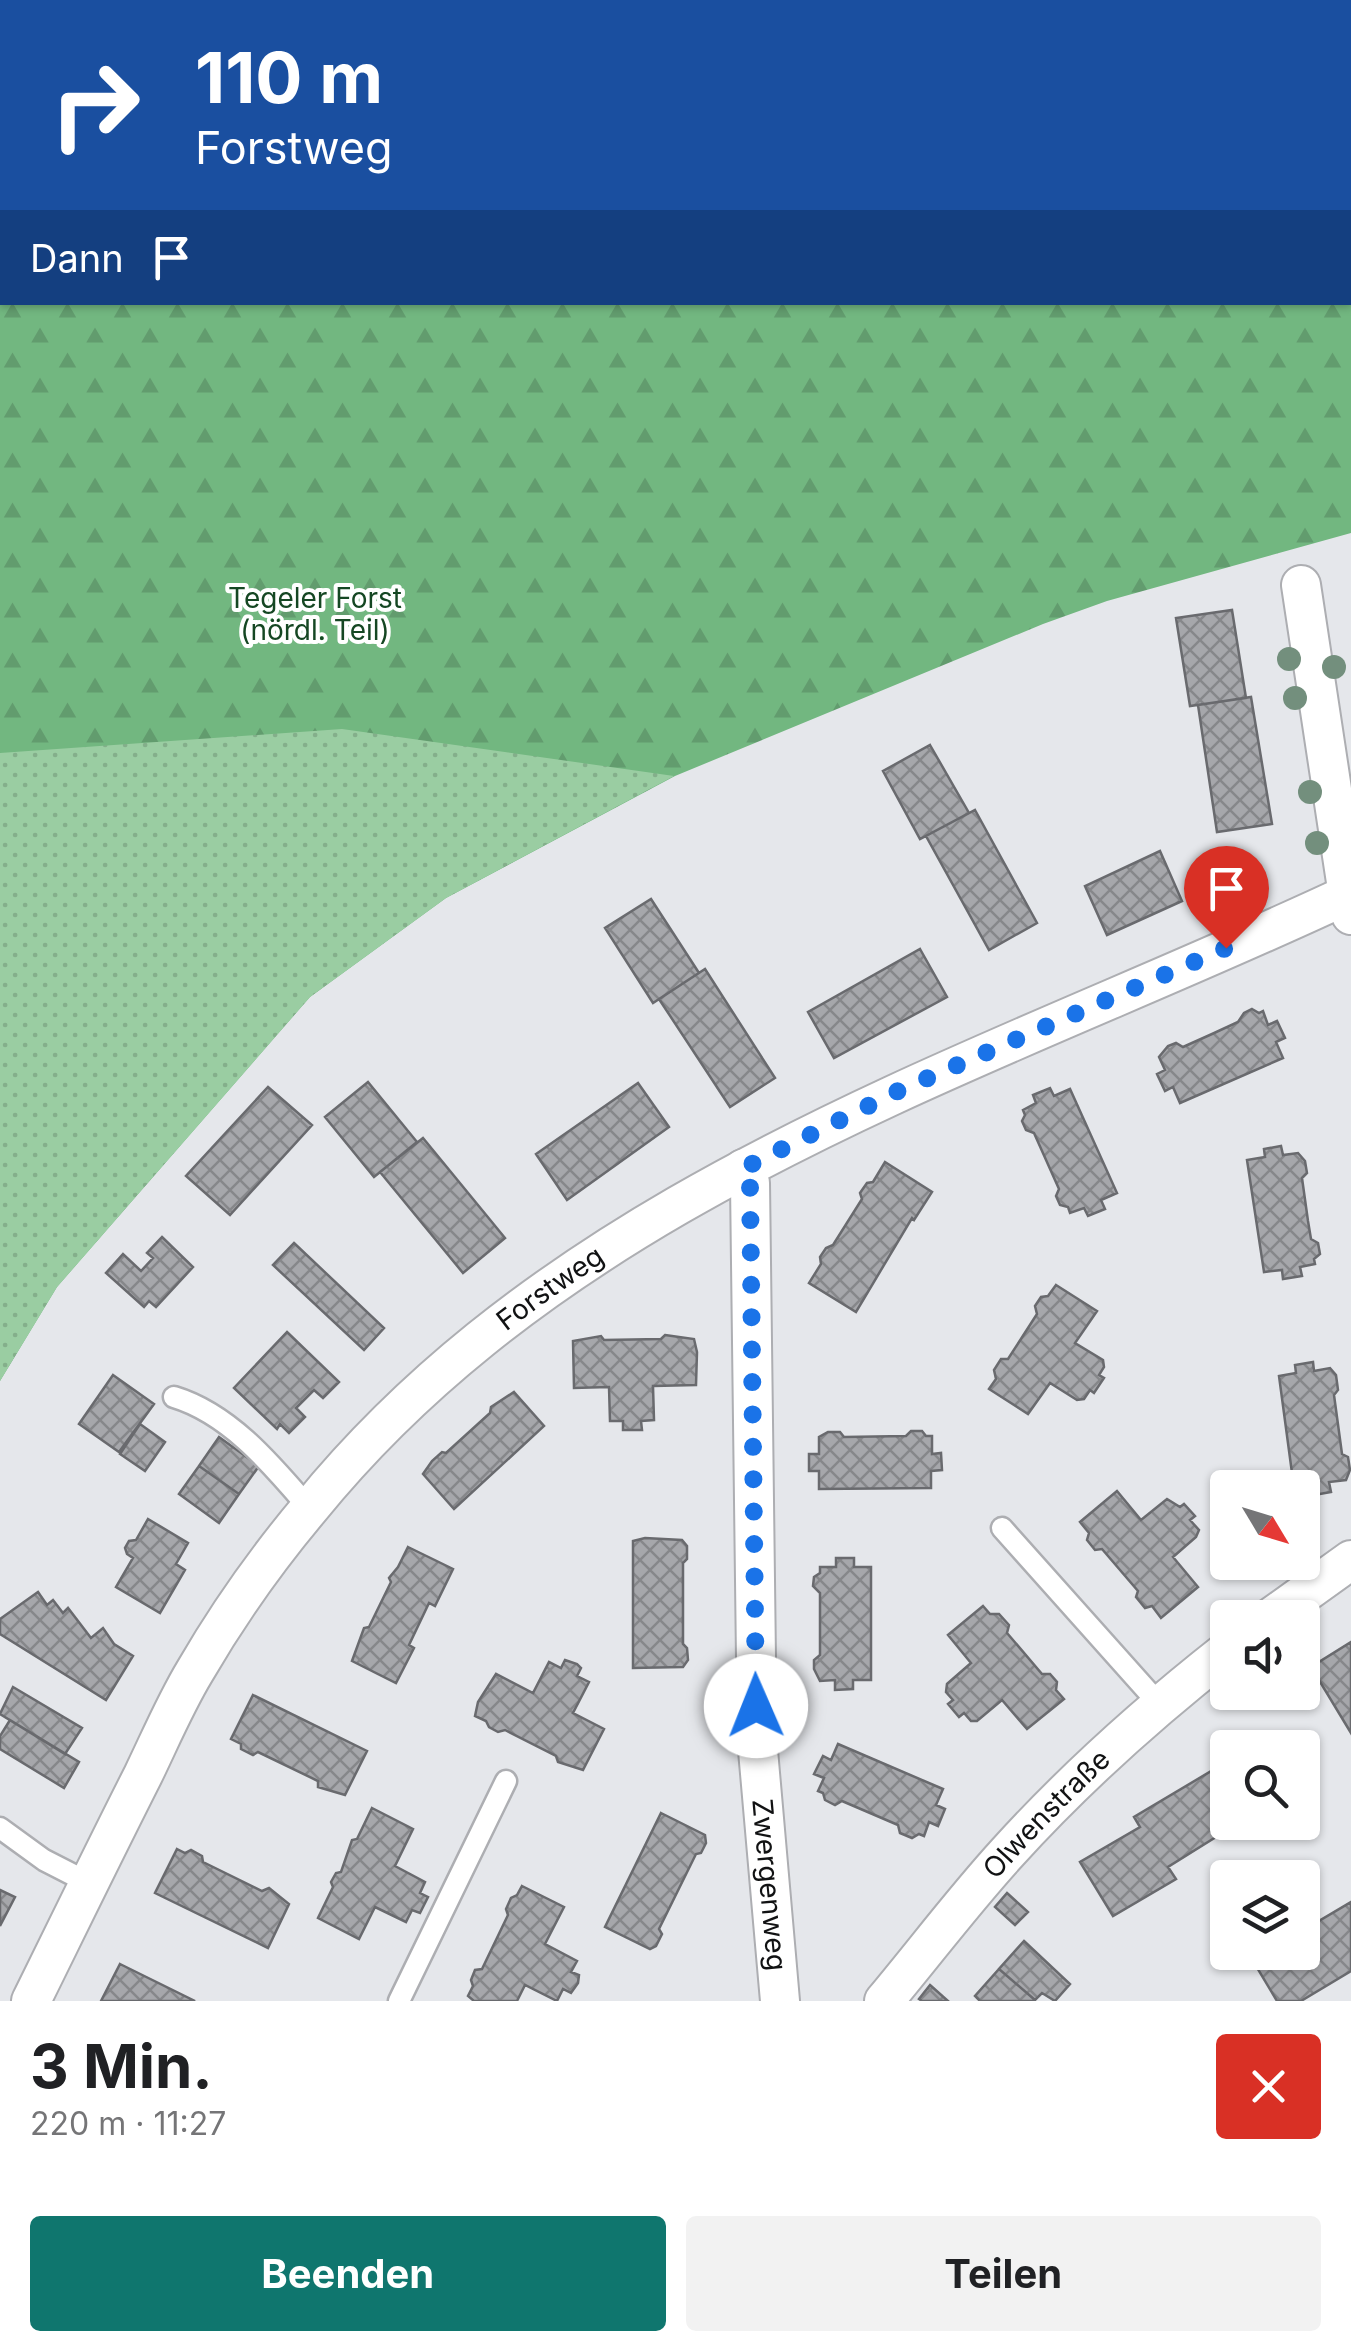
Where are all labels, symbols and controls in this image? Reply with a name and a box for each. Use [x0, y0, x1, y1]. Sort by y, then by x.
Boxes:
text: 110 m [195, 35, 383, 120]
icon: right [30, 40, 160, 170]
text: Forstweg [195, 120, 393, 175]
icon: arrive [144, 230, 199, 285]
text: Dann [30, 235, 124, 281]
park label: Tegeler Forst (nördl. Teil) [228, 581, 402, 647]
pin [1184, 846, 1269, 949]
icon: arrive [1199, 861, 1254, 916]
street label: Forstweg [490, 1239, 610, 1337]
north arrow [1210, 1470, 1320, 1580]
map controls [1210, 1470, 1320, 1970]
button: sound [1210, 1600, 1320, 1710]
position arrow [704, 1654, 808, 1758]
button: search [1210, 1730, 1320, 1840]
street label: Olwenstraße [976, 1742, 1117, 1885]
street label: Zwergenweg [745, 1797, 794, 1972]
button: layers [1210, 1860, 1320, 1970]
text: 3 Min. [30, 2030, 213, 2102]
button: close [1216, 2034, 1321, 2139]
text: 220 m · 11:27 [30, 2104, 226, 2143]
button: Beenden [30, 2216, 666, 2331]
button: Teilen [686, 2216, 1321, 2331]

